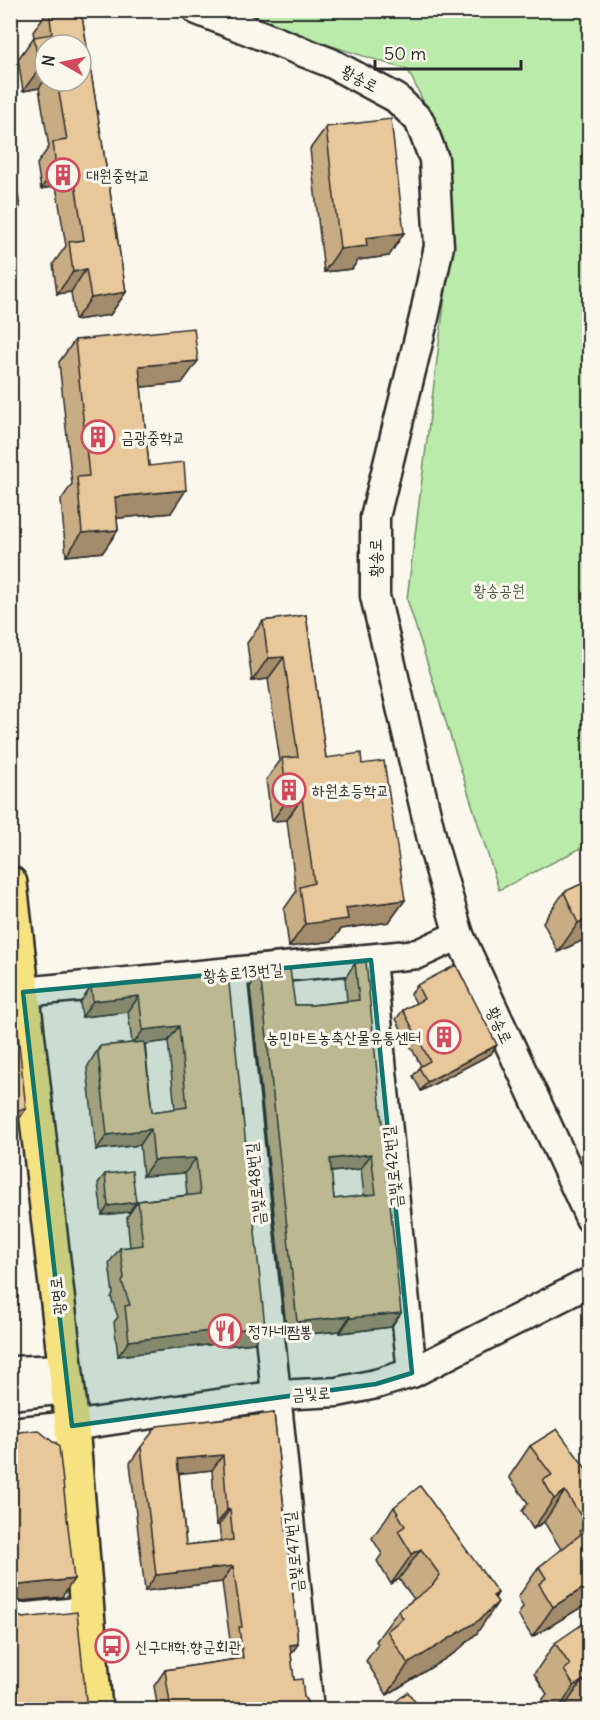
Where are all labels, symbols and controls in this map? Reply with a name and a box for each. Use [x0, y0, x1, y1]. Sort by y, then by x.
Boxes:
north arrow [33, 33, 93, 93]
scale bar [375, 33, 520, 71]
text: 50 m [384, 42, 426, 65]
text: N [37, 54, 59, 68]
street label: 황송로 [338, 60, 382, 96]
building icon: 대원중학교 [45, 157, 81, 193]
place label: 대원중학교 [86, 165, 150, 185]
building icon: 금광중학교 [80, 419, 116, 455]
place label: 금광중학교 [121, 427, 185, 447]
street label: 황송로 [365, 539, 385, 577]
park label: 황송공원 [473, 580, 525, 600]
building icon: 하원초등학교 [271, 772, 307, 808]
place label: 하원초등학교 [312, 780, 389, 800]
street label: 황송로13번길 [202, 959, 284, 985]
street label: 황송로 [483, 1003, 517, 1047]
building icon: 농민마트농축산물유통센터 [426, 1019, 462, 1055]
place label: 농민마트농축산물유통센터 [267, 1027, 421, 1047]
street label: 금빛로42번길 [378, 1125, 406, 1209]
street label: 금빛로48번길 [241, 1142, 269, 1226]
street label: 광명로 [45, 1276, 69, 1316]
restaurant icon: 정가네짬뽕 [207, 1313, 243, 1349]
place label: 정가네짬뽕 [248, 1321, 312, 1341]
street label: 금빛로 [291, 1382, 331, 1404]
street label: 금빛로47번길 [279, 1510, 307, 1593]
bus stop icon: 신구대학.향군회관 [94, 1628, 130, 1664]
place label: 신구대학.향군회관 [135, 1636, 241, 1656]

